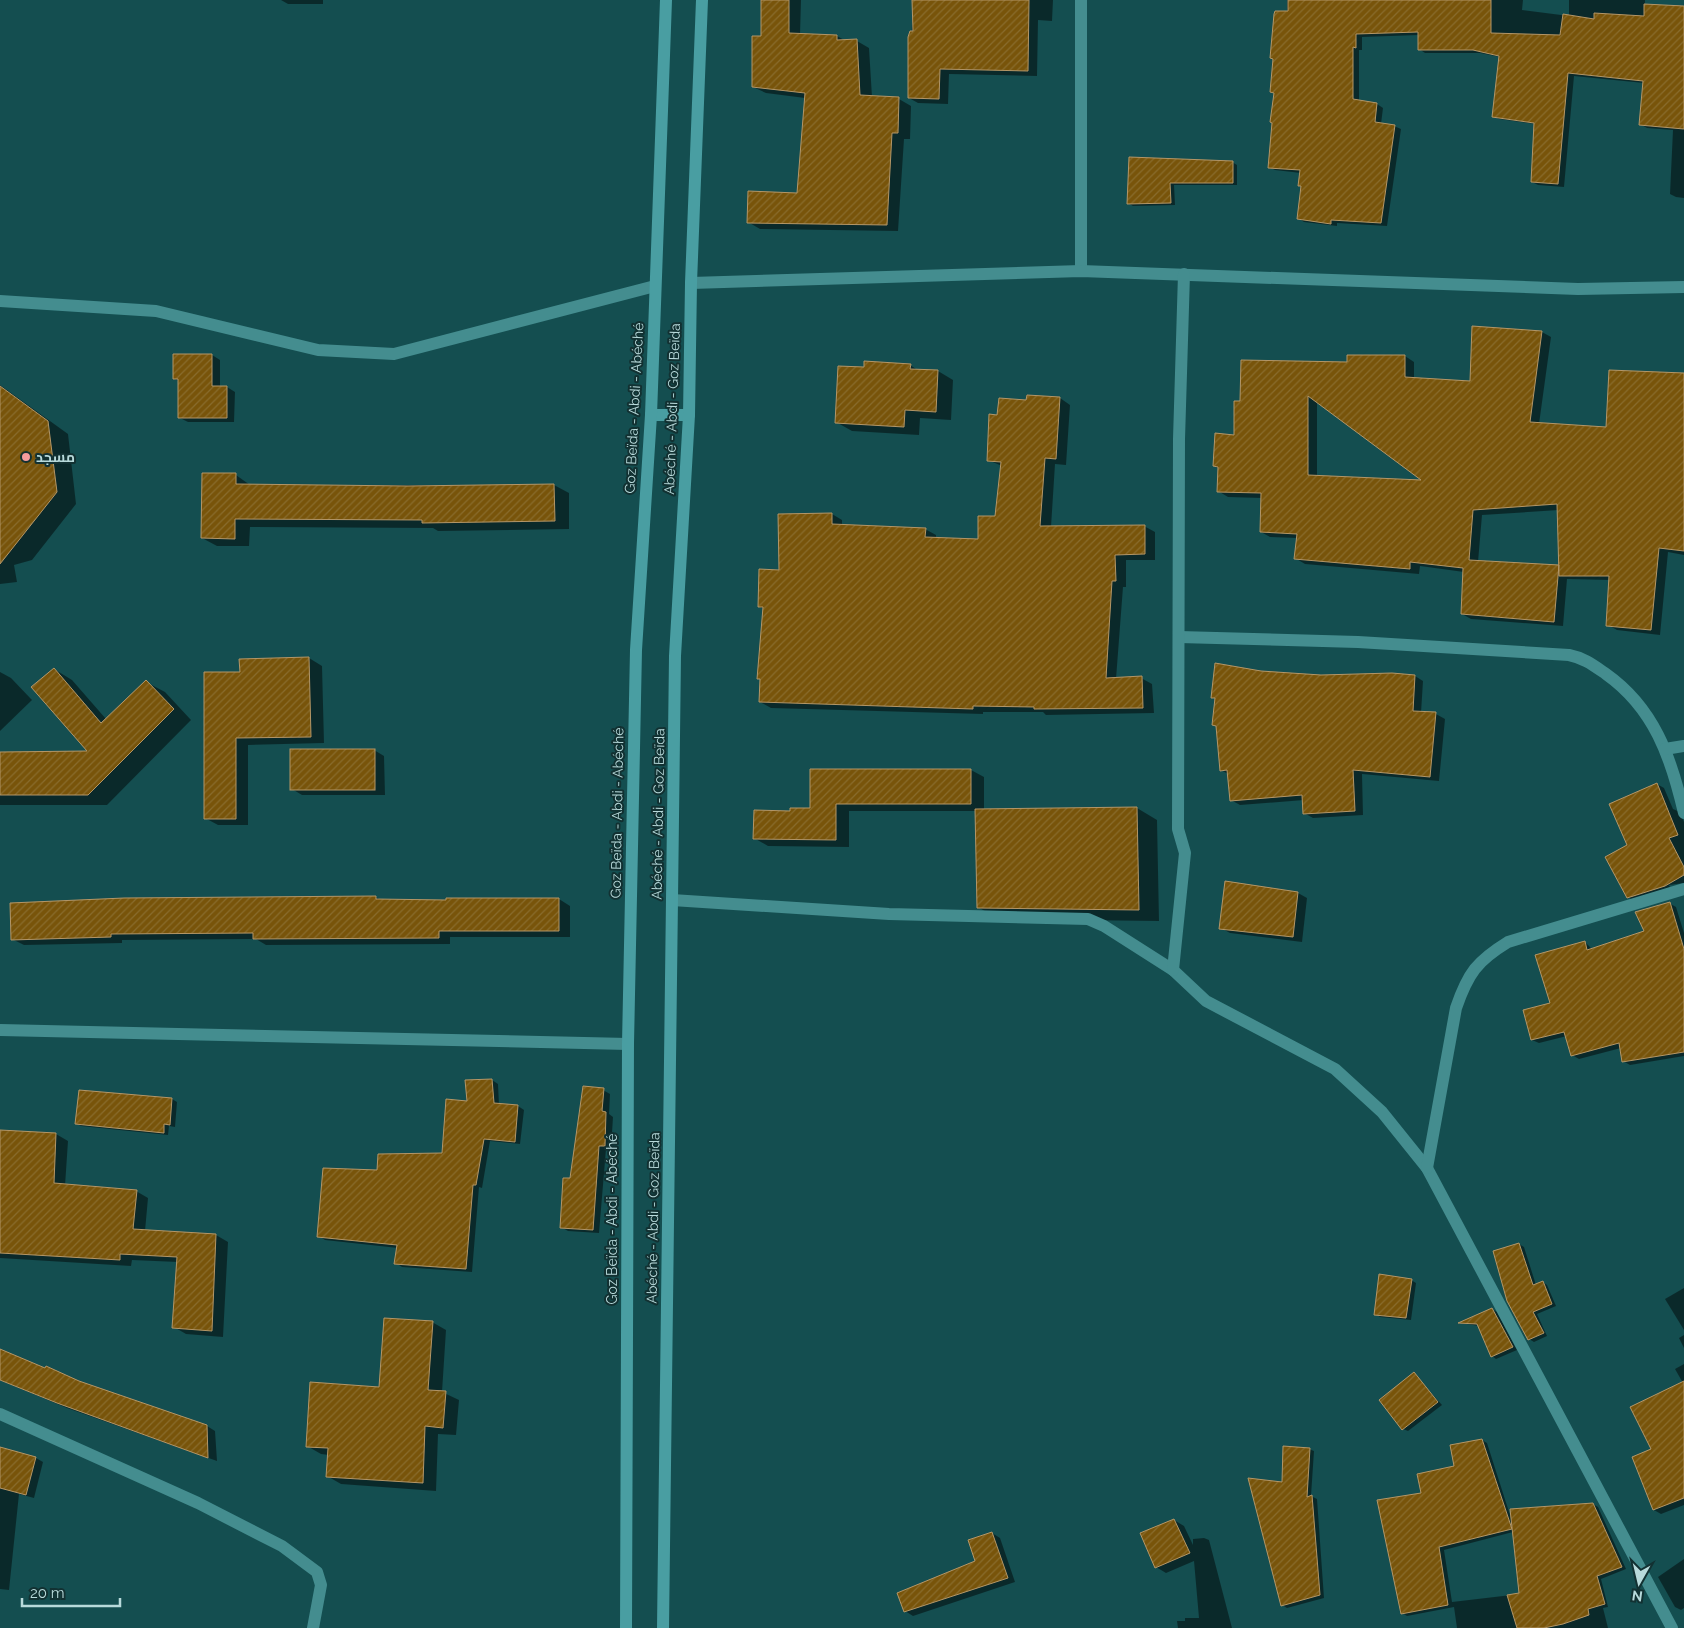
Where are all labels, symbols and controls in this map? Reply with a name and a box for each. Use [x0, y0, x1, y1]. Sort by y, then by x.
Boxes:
street label: Goz Beïda - Abdi - Abéché [622, 322, 646, 494]
street label: Abéché - Abdi - Goz Beïda [661, 323, 683, 495]
place label: مسجد [36, 449, 75, 465]
marker: مسجد [20, 451, 32, 463]
street label: Goz Beïda - Abdi - Abéché [608, 727, 626, 899]
street label: Abéché - Abdi - Goz Beïda [649, 728, 667, 900]
street label: Abéché - Abdi - Goz Beïda [644, 1132, 662, 1304]
street label: Goz Beïda - Abdi - Abéché [604, 1133, 620, 1305]
north arrow [1614, 1558, 1664, 1608]
scale bar [22, 1576, 120, 1608]
text: 20 m [30, 1584, 65, 1602]
text: N [1631, 1587, 1644, 1605]

